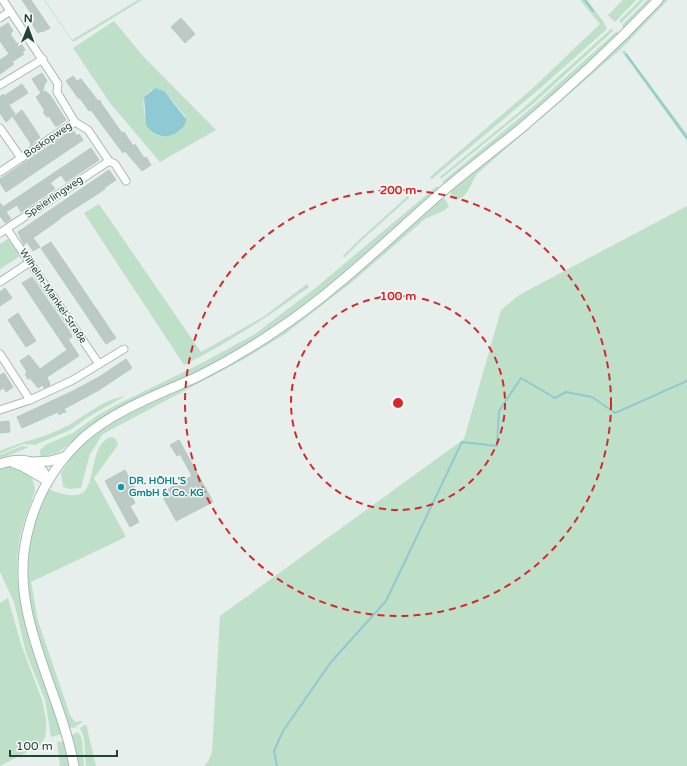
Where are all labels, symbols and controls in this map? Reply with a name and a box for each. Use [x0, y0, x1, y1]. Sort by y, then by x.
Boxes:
north arrow [8, 8, 48, 48]
text: N [24, 12, 33, 25]
street label: Boskopweg [22, 120, 74, 160]
street label: Speierlingweg [23, 173, 85, 221]
text: 200 m [380, 183, 416, 197]
street label: Wilhelm-Mankel-Straße [17, 246, 89, 346]
text: 100 m [380, 289, 416, 303]
centre of rings [391, 396, 405, 410]
place label: DR. HÖHL'S GmbH & Co. KG [129, 475, 204, 499]
marker: DR. HÖHL'S GmbH & Co. KG [116, 482, 126, 492]
scale bar [10, 732, 117, 758]
text: 100 m [16, 739, 53, 753]

